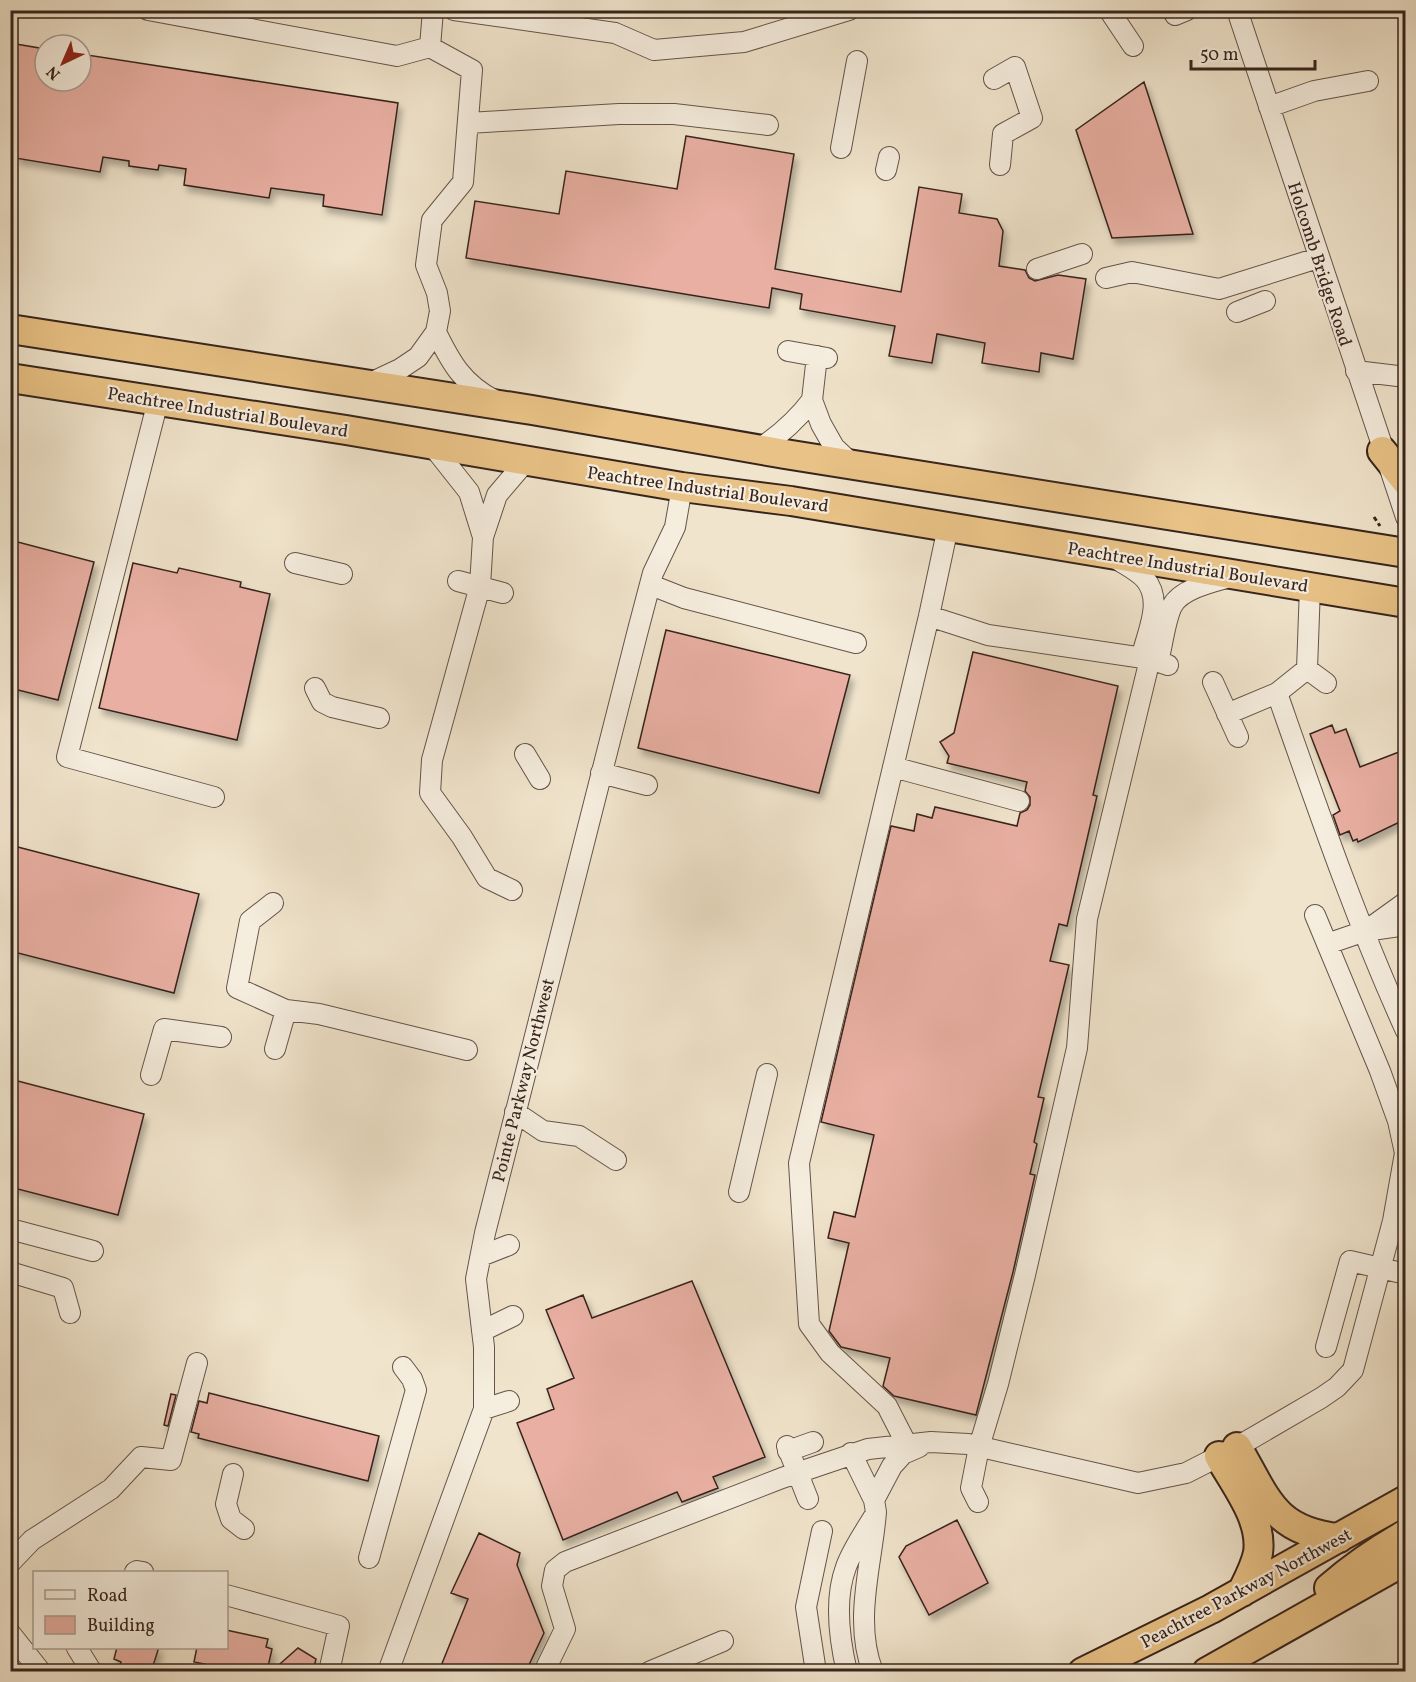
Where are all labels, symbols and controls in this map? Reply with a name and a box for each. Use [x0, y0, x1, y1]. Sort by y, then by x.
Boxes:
north arrow [33, 33, 93, 93]
scale bar [1191, 33, 1316, 71]
text: 50 m [1200, 43, 1239, 68]
text: N [42, 60, 66, 84]
street label: Holcomb Bridge Road [1280, 179, 1357, 350]
street label: Peachtree Industrial Boulevard [105, 382, 350, 445]
street label: Peachtree Industrial Boulevard [585, 461, 830, 520]
street label: Peachtree Industrial Boulevard [1065, 537, 1310, 600]
street label: Pointe Parkway Northwest [487, 976, 562, 1185]
street label: Peachtree Parkway Northwest [1137, 1523, 1357, 1656]
legend [33, 1571, 228, 1649]
text: Road [87, 1584, 128, 1609]
text: Building [87, 1614, 155, 1639]

